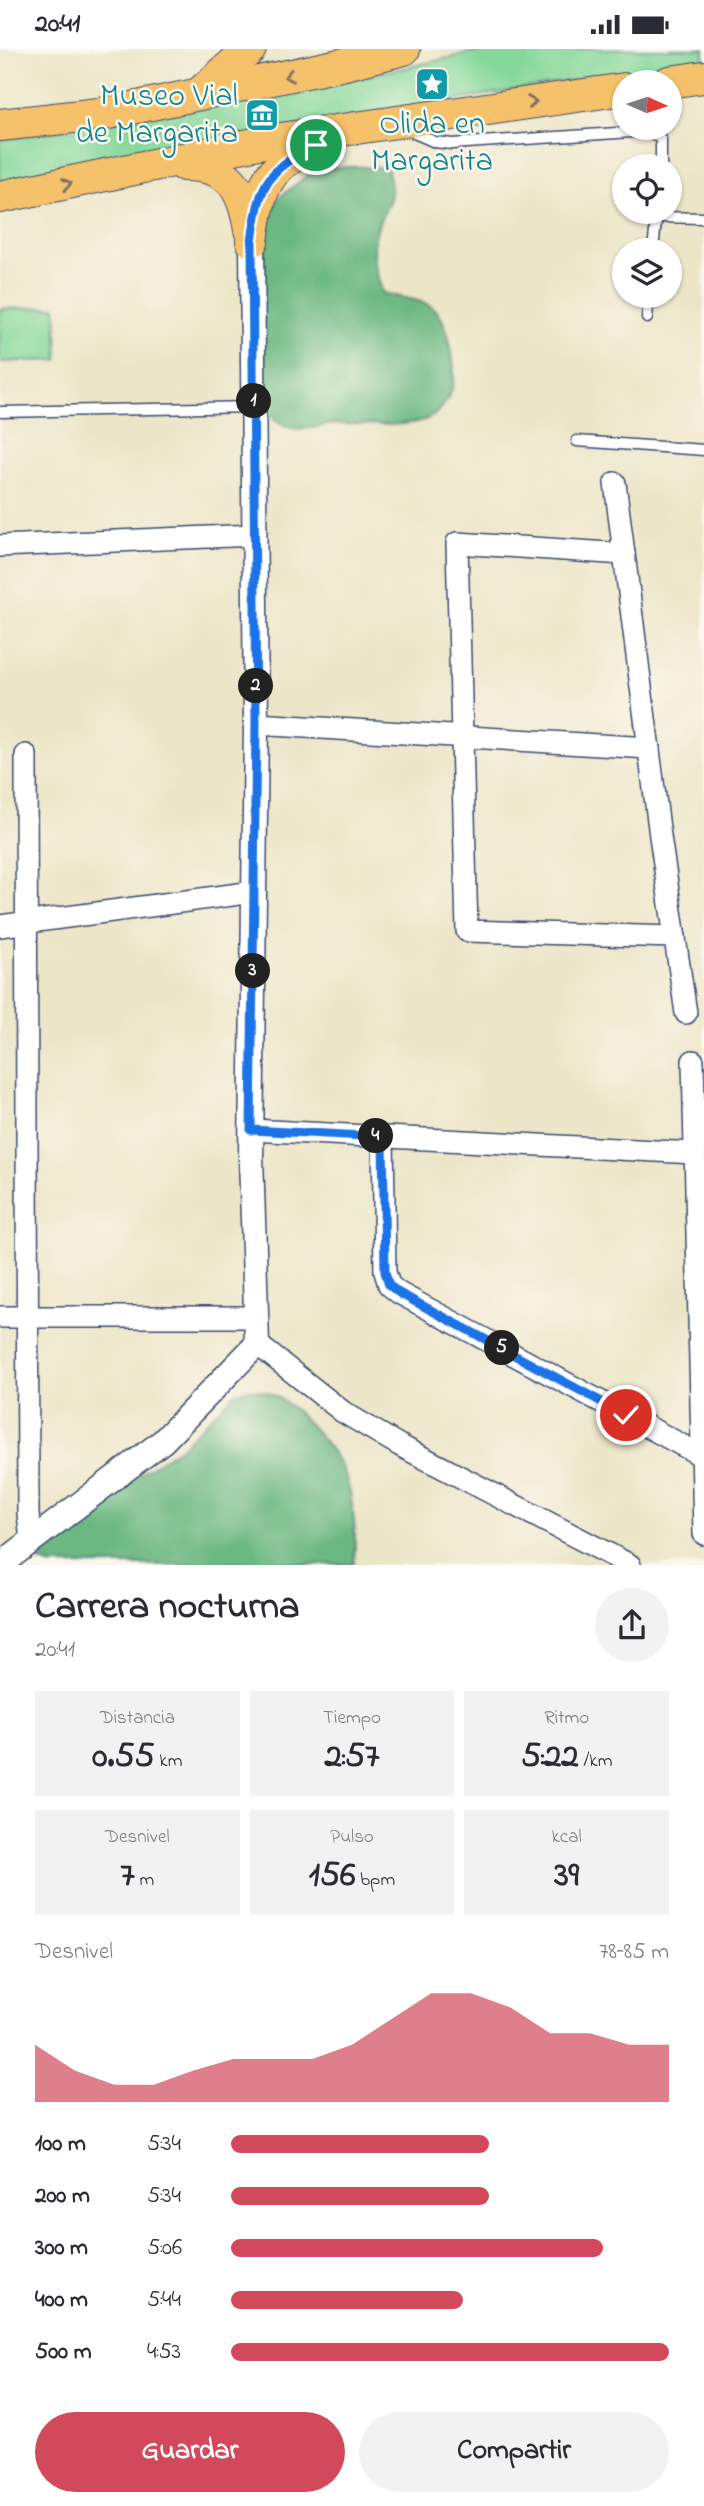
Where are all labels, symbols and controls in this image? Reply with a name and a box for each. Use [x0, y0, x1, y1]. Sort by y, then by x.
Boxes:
text: 20:41 [35, 6, 80, 44]
place icon: Olida en Margarita [413, 65, 451, 103]
one-way arrow [283, 67, 295, 82]
north arrow [612, 70, 682, 140]
map controls [612, 70, 682, 308]
place label: Museo Vial de Margarita [76, 74, 238, 158]
one-way arrow [526, 94, 538, 109]
museum icon: Museo Vial de Margarita [243, 96, 281, 134]
place label: Olida en Margarita [371, 102, 493, 186]
pin [286, 115, 346, 175]
icon: arrive [297, 126, 335, 164]
button: locate [612, 154, 682, 224]
one-way arrow [61, 177, 73, 192]
button: layers [612, 238, 682, 308]
pin: 1 [236, 383, 272, 419]
text: 1 [250, 387, 257, 414]
pin: 2 [238, 669, 274, 703]
text: 2 [251, 672, 260, 699]
pin: 3 [236, 953, 270, 989]
text: 3 [249, 957, 256, 984]
pin: 4 [358, 1119, 394, 1153]
text: 4 [372, 1122, 379, 1149]
pin: 5 [484, 1331, 520, 1365]
text: 5 [496, 1334, 507, 1361]
pin [596, 1385, 656, 1445]
icon: check [607, 1396, 645, 1434]
text: Carrera nocturna [35, 1580, 300, 1636]
button: share [595, 1588, 669, 1662]
text: 20:41 [35, 1634, 75, 1667]
text: Distancia [100, 1705, 175, 1732]
text: Tiempo [323, 1705, 381, 1732]
text: Ritmo [544, 1705, 589, 1732]
text: 0.55 [92, 1732, 155, 1783]
text: 2:57 [325, 1732, 379, 1783]
text: 5:22 [521, 1732, 579, 1783]
text: km [155, 1748, 182, 1775]
text: /km [579, 1748, 612, 1775]
text: Desnivel [105, 1824, 170, 1851]
text: Pulso [330, 1824, 374, 1851]
text: kcal [552, 1824, 582, 1851]
text: 7 [120, 1851, 135, 1902]
text: 156 [309, 1851, 355, 1902]
text: 39 [554, 1851, 579, 1902]
text: m [135, 1867, 154, 1894]
text: bpm [355, 1867, 395, 1894]
text: Desnivel [35, 1936, 113, 1969]
text: 78–85 m [599, 1936, 669, 1969]
text: 100 m [35, 2128, 86, 2161]
text: 5:34 [147, 2128, 181, 2161]
text: 200 m [35, 2180, 90, 2213]
text: 5:34 [147, 2180, 181, 2213]
text: 300 m [35, 2232, 88, 2265]
text: 5:06 [147, 2232, 182, 2265]
text: 400 m [35, 2284, 88, 2317]
text: 5:44 [147, 2284, 181, 2317]
text: 500 m [35, 2336, 92, 2369]
text: 4:53 [147, 2336, 181, 2369]
button: Guardar [35, 2412, 345, 2492]
button: Compartir [359, 2412, 669, 2492]

